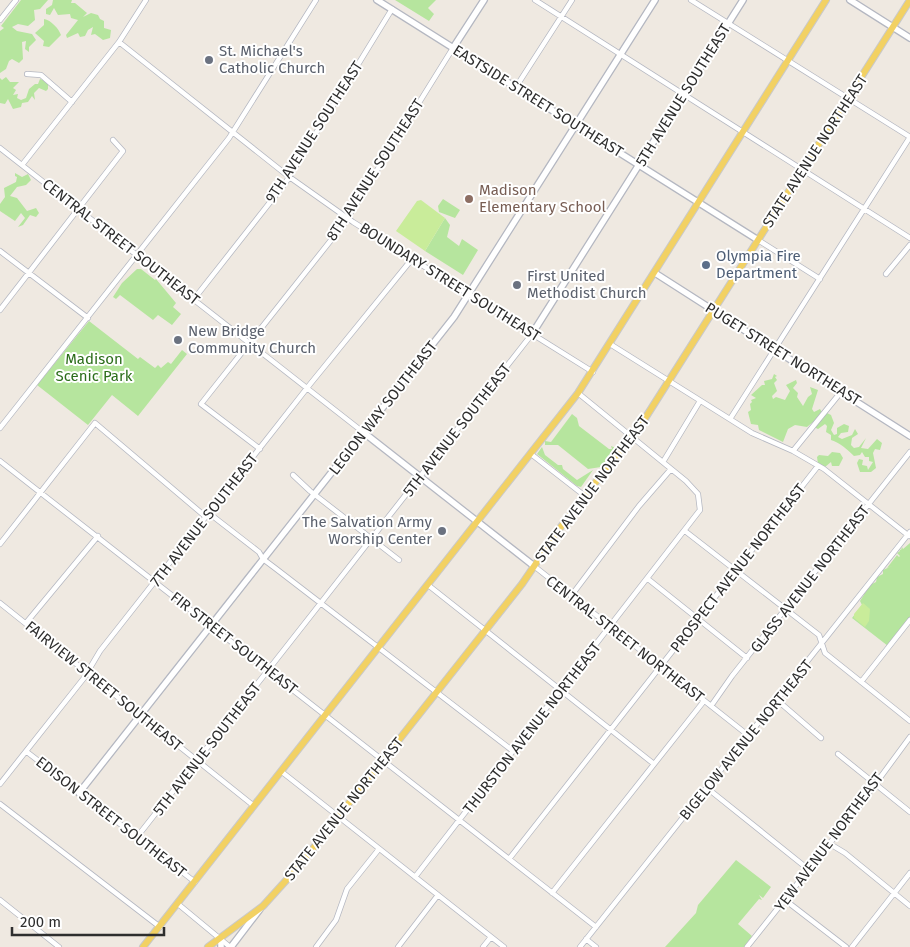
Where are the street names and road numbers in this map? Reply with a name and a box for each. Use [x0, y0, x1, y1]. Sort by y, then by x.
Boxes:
street label: 5TH AVENUE SOUTHEAST [632, 20, 734, 169]
street label: EASTSIDE STREET SOUTHEAST [450, 41, 627, 161]
street label: 9TH AVENUE SOUTHEAST [261, 58, 367, 206]
street label: STATE AVENUE NORTHEAST [759, 71, 871, 231]
street label: 8TH AVENUE SOUTHEAST [322, 96, 428, 244]
street label: CENTRAL STREET SOUTHEAST [39, 175, 203, 309]
street label: BOUNDARY STREET SOUTHEAST [356, 219, 544, 345]
street label: PUGET STREET NORTHEAST [702, 299, 864, 409]
street label: LEGION WAY SOUTHEAST [325, 337, 441, 479]
street label: 5TH AVENUE SOUTHEAST [399, 359, 515, 500]
street label: STATE AVENUE NORTHEAST [531, 412, 653, 566]
street label: 7TH AVENUE SOUTHEAST [146, 450, 262, 590]
street label: PROSPECT AVENUE NORTHEAST [666, 480, 810, 656]
street label: GLASS AVENUE NORTHEAST [747, 501, 873, 656]
street label: CENTRAL STREET NORTHEAST [542, 572, 708, 706]
street label: FIR STREET SOUTHEAST [167, 588, 301, 698]
street label: FAIRVIEW STREET SOUTHEAST [22, 617, 186, 755]
street label: THURSTON AVENUE NORTHEAST [459, 638, 605, 817]
street label: BIGELOW AVENUE NORTHEAST [676, 656, 816, 824]
street label: 5TH AVENUE SOUTHEAST [149, 678, 265, 819]
street label: STATE AVENUE NORTHEAST [281, 734, 407, 884]
street label: EDISON STREET SOUTHEAST [32, 753, 190, 881]
street label: YEW AVENUE NORTHEAST [771, 769, 887, 915]

